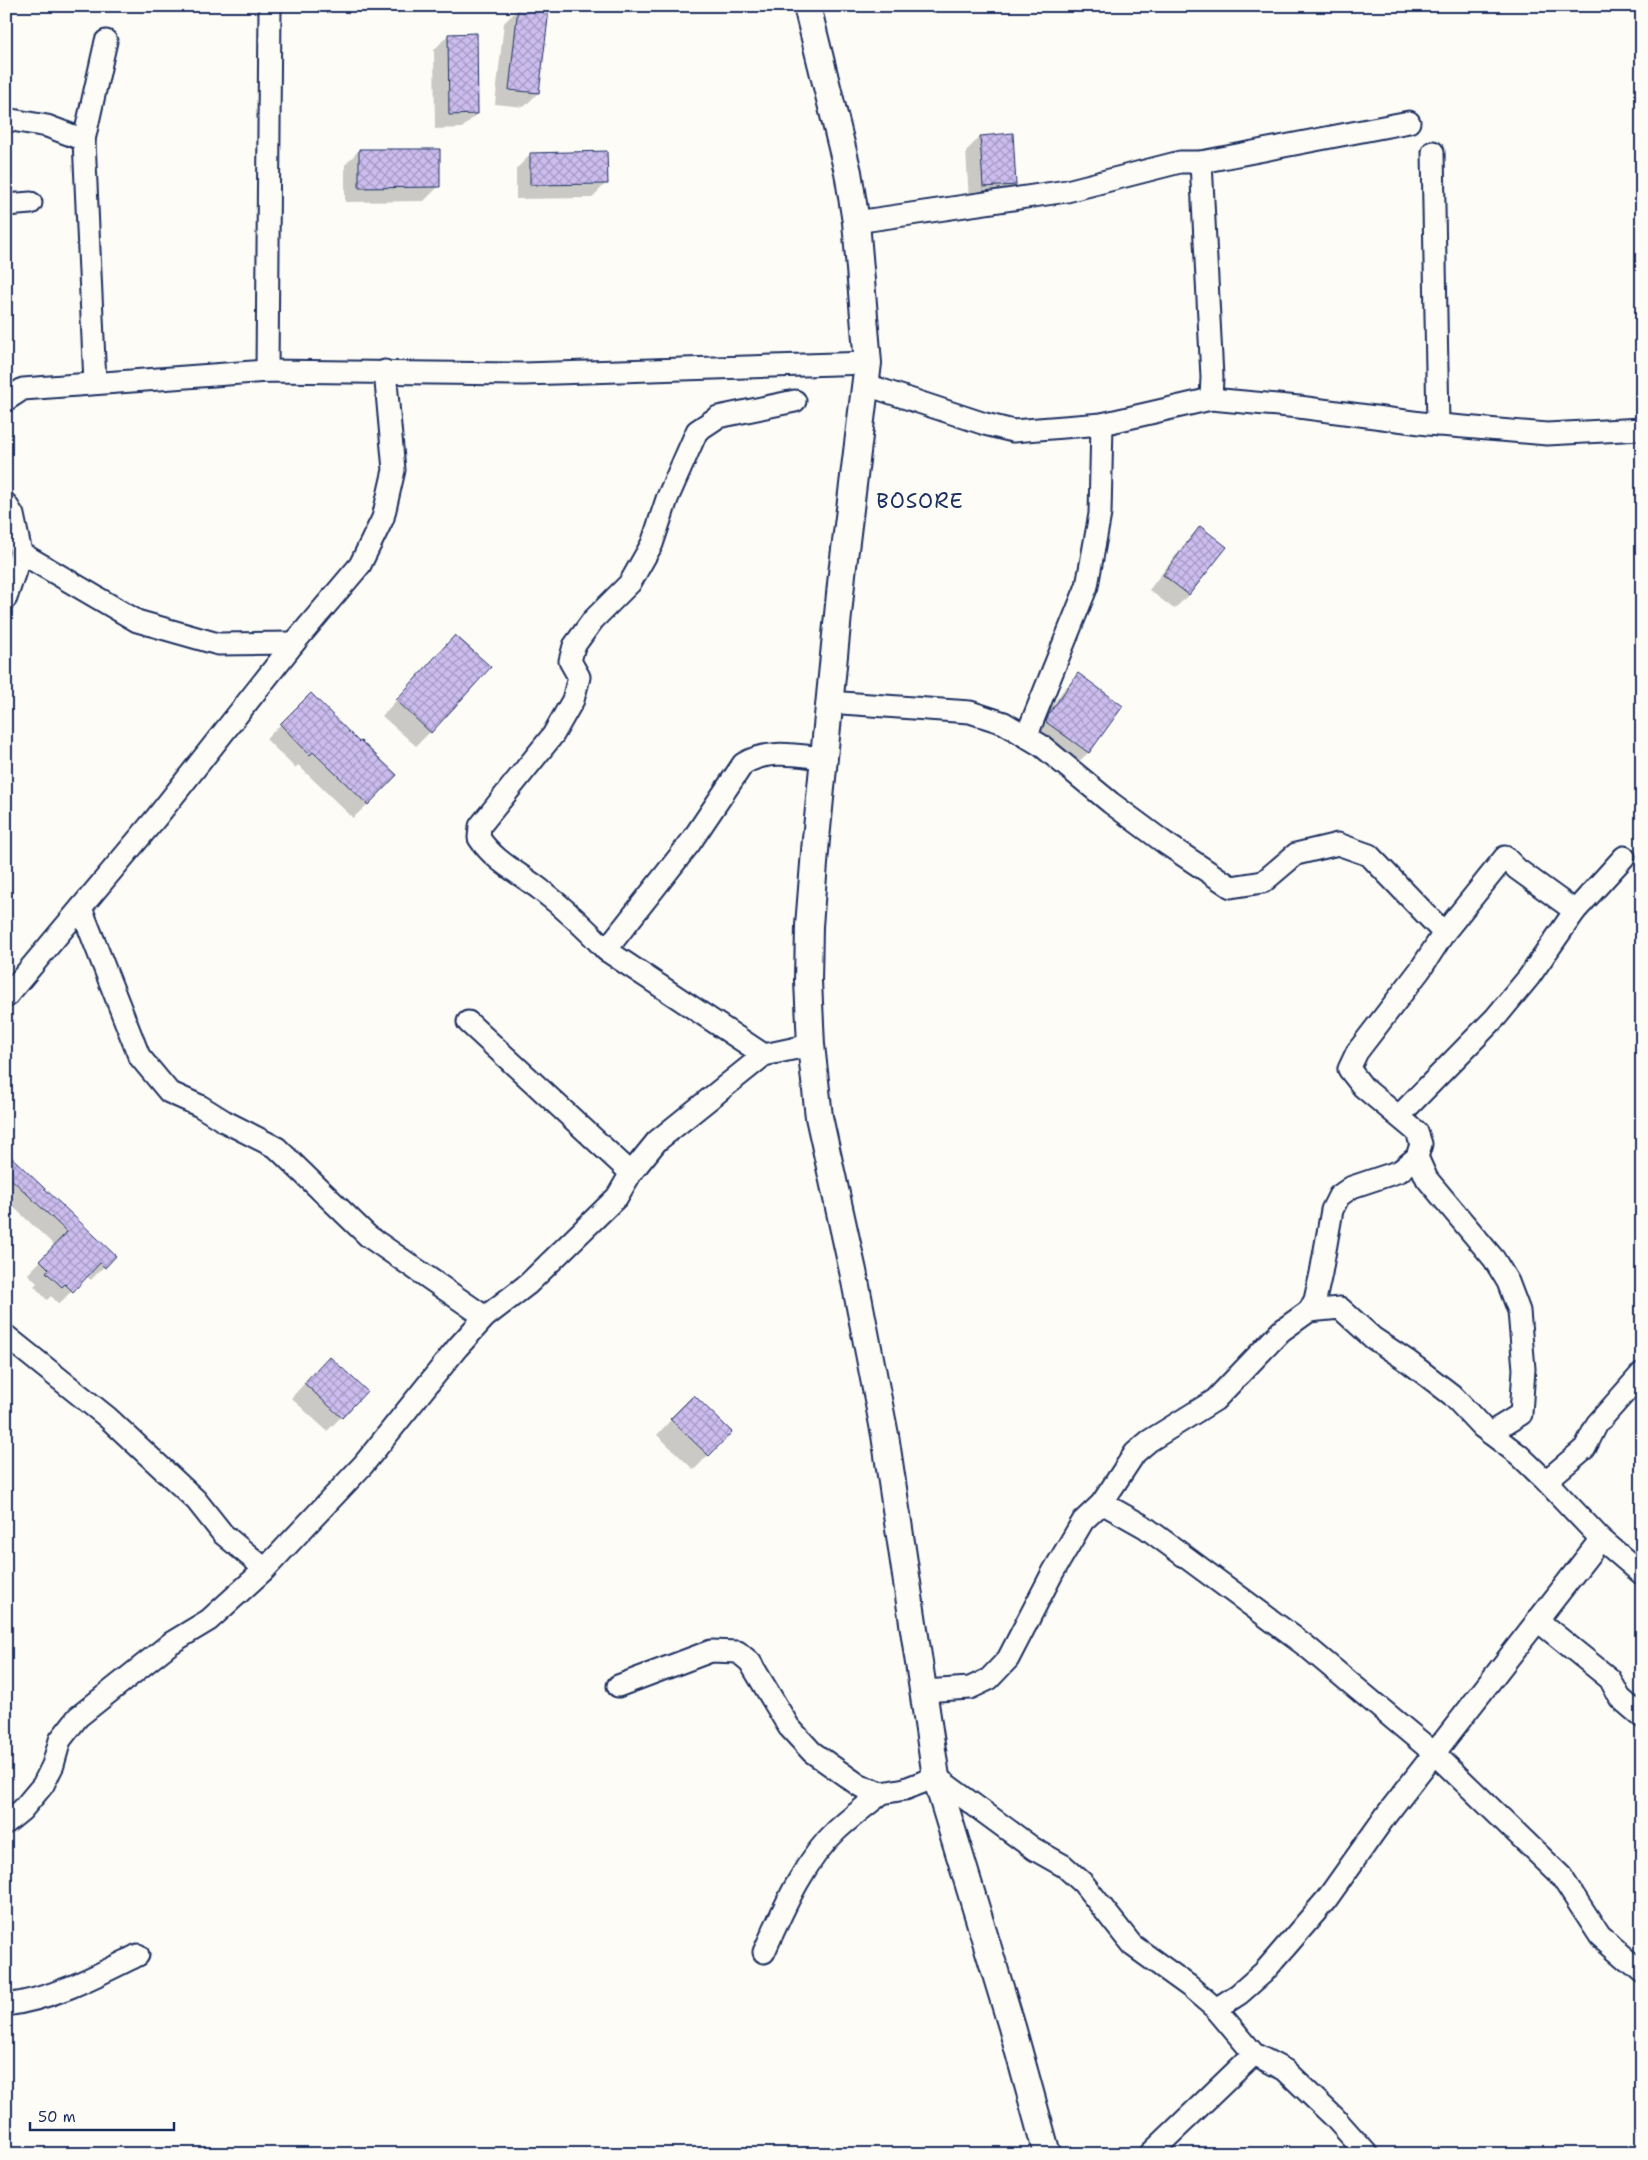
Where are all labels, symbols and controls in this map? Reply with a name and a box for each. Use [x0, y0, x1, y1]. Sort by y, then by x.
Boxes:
district label: BOSORE [876, 487, 964, 515]
scale bar [30, 2100, 174, 2132]
text: 50 m [38, 2107, 76, 2127]

